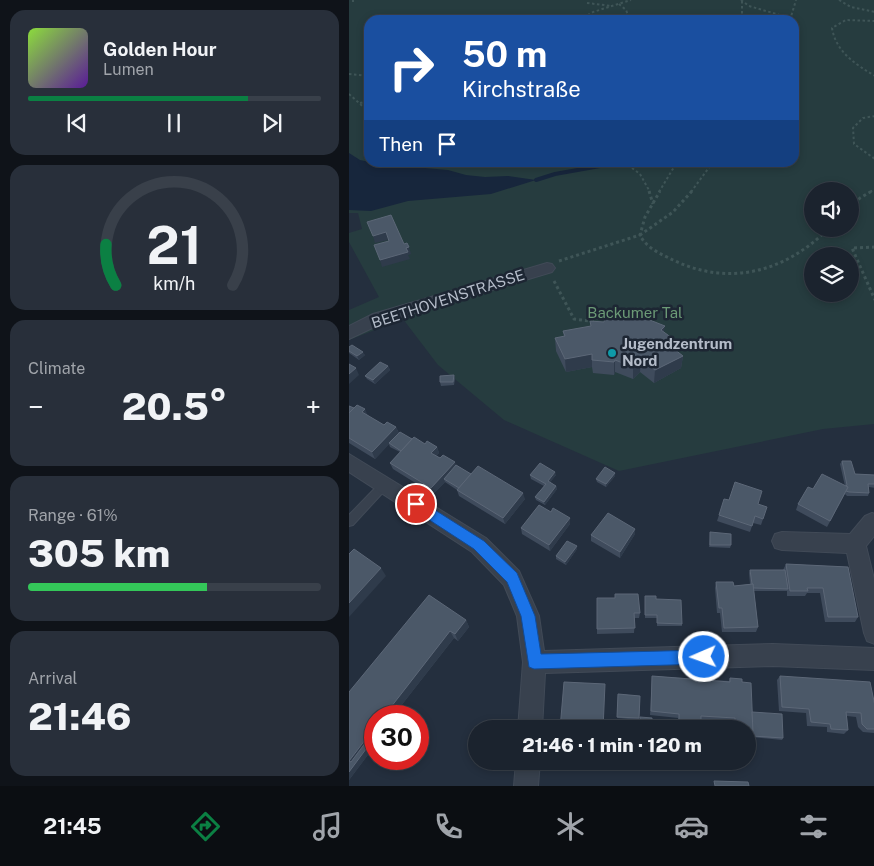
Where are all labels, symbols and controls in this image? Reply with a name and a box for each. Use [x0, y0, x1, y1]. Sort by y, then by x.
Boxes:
text: 50 m [462, 34, 547, 75]
icon: right [379, 35, 444, 100]
text: Golden Hour [103, 38, 217, 60]
text: Lumen [103, 60, 154, 79]
text: Kirchstraße [462, 76, 581, 102]
icon: previous [63, 109, 91, 137]
icon: pause [160, 109, 188, 137]
icon: next [258, 109, 286, 137]
icon: arrive [433, 130, 461, 158]
text: Then [379, 133, 423, 155]
map controls [804, 182, 859, 302]
button: sound [804, 182, 859, 237]
text: 21 [147, 215, 202, 276]
button: layers [804, 247, 859, 302]
street label: BEETHOVENSTRASSE [369, 266, 527, 331]
text: km/h [153, 273, 196, 294]
park label: Backumer Tal [587, 304, 683, 321]
place label: Jugendzentrum Nord [622, 335, 732, 369]
marker: Jugendzentrum Nord [606, 347, 618, 359]
text: Climate [28, 359, 85, 378]
text: 20.5° [122, 384, 227, 429]
text: − [28, 390, 44, 423]
text: + [305, 390, 321, 423]
pin [395, 483, 437, 525]
icon: arrive [402, 490, 430, 518]
text: Range · 61% [28, 506, 118, 525]
text: 305 km [28, 531, 170, 576]
position arrow [677, 630, 729, 682]
text: Arrival [28, 669, 77, 688]
text: 21:46 [28, 694, 132, 739]
speed limit sign: 30 [364, 705, 429, 770]
text: 21:46 · 1 min · 120 m [522, 734, 702, 756]
icon: directions [188, 809, 223, 844]
icon: music [310, 809, 345, 844]
icon: phone [431, 809, 466, 844]
icon: climate [553, 809, 588, 844]
icon: car [674, 809, 709, 844]
icon: filters [796, 809, 831, 844]
text: 21:45 [43, 813, 102, 839]

